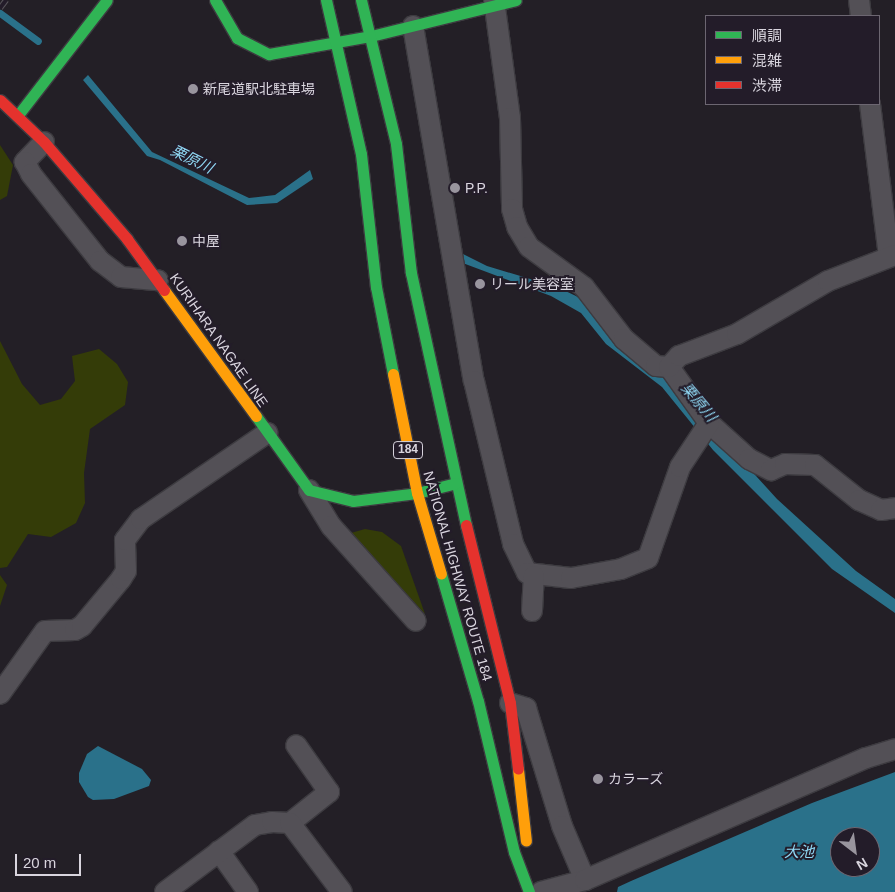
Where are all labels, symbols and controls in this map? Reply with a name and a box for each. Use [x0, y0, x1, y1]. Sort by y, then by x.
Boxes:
legend [705, 15, 880, 105]
text: 順調 [752, 27, 782, 44]
text: 混雑 [752, 52, 782, 69]
text: 渋滞 [752, 77, 782, 94]
place label: 新尾道駅北駐車場 [203, 81, 315, 97]
marker: 新尾道駅北駐車場 [187, 83, 199, 95]
water label: 栗原川 [168, 141, 216, 177]
place label: P.P. [465, 180, 488, 196]
marker: P.P. [449, 182, 461, 194]
place label: 中屋 [192, 233, 220, 249]
marker: 中屋 [176, 235, 188, 247]
street label: KURIHARA NAGAE LINE [166, 270, 272, 410]
place label: リール美容室 [490, 276, 574, 292]
marker: リール美容室 [474, 278, 486, 290]
water label: 栗原川 [678, 379, 720, 425]
road number: 184 [392, 440, 424, 460]
street label: NATIONAL HIGHWAY ROUTE 184 [420, 469, 496, 683]
place label: カラーズ [608, 771, 664, 787]
marker: カラーズ [592, 773, 604, 785]
north arrow [830, 827, 880, 877]
water label: 大池 [784, 843, 814, 861]
scale bar [18, 844, 84, 876]
text: 20 m [23, 854, 56, 871]
text: N [854, 855, 870, 874]

